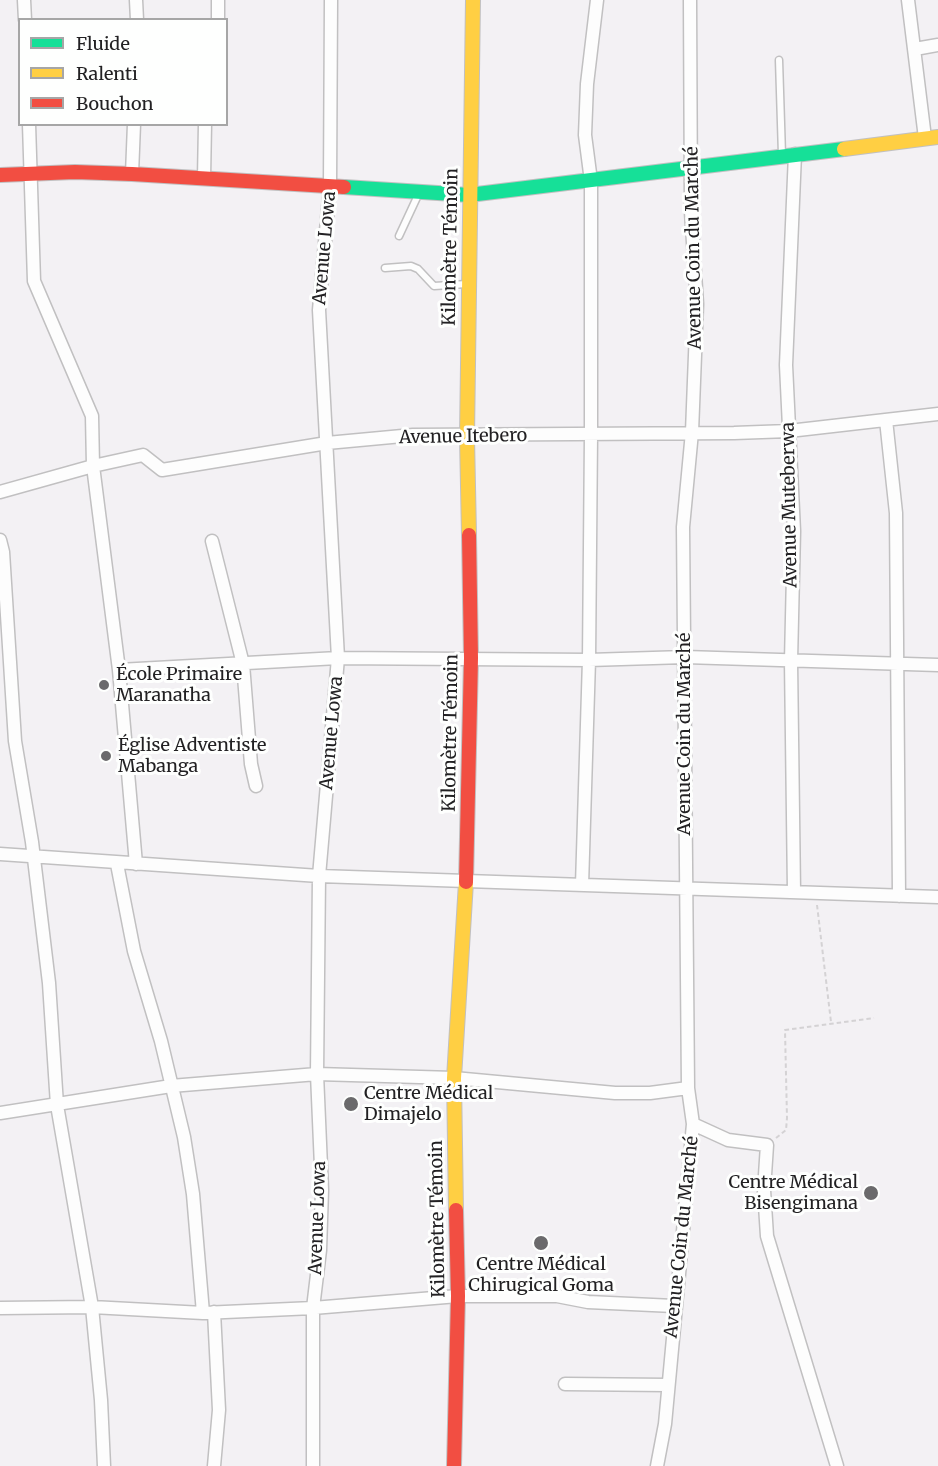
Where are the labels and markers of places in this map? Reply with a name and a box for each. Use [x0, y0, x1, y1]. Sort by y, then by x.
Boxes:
place label: École Primaire Maranatha [116, 664, 242, 706]
marker: École Primaire Maranatha [97, 678, 111, 692]
place label: Église Adventiste Mabanga [118, 735, 266, 777]
marker: Église Adventiste Mabanga [99, 749, 113, 763]
place label: Centre Médical Dimajelo [364, 1083, 493, 1126]
marker: Centre Médical Dimajelo [342, 1095, 360, 1113]
place label: Centre Médical Bisengimana [729, 1172, 858, 1214]
marker: Centre Médical Bisengimana [862, 1184, 880, 1202]
marker: Centre Médical Chirugical Goma [532, 1234, 550, 1252]
place label: Centre Médical Chirugical Goma [468, 1254, 614, 1296]

